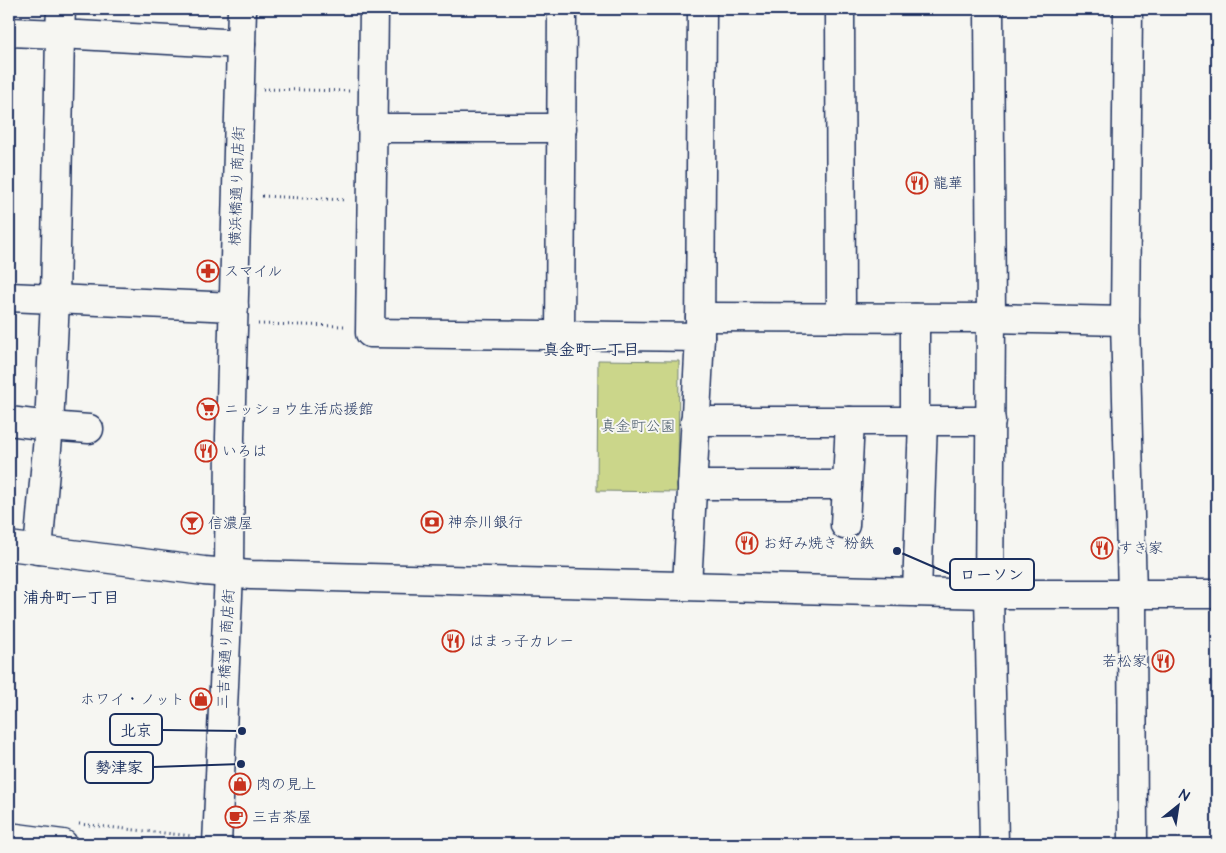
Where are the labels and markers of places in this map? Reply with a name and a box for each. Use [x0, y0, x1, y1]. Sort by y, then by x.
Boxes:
restaurant icon: 龍華 [905, 171, 929, 195]
place label: 龍華 [933, 173, 963, 194]
pharmacy icon: スマイル [196, 259, 220, 283]
place label: スマイル [224, 261, 282, 282]
supermarket icon: ニッショウ生活応援館 [196, 397, 220, 421]
place label: ニッショウ生活応援館 [224, 399, 373, 420]
restaurant icon: いろは [194, 439, 218, 463]
place label: いろは [222, 441, 267, 462]
bank icon: 神奈川銀行 [420, 510, 444, 534]
bar icon: 信濃屋 [180, 511, 204, 535]
place label: 神奈川銀行 [448, 512, 523, 533]
place label: 信濃屋 [208, 513, 253, 534]
restaurant icon: お好み焼き 粉鉄 [735, 531, 759, 555]
place label: お好み焼き 粉鉄 [763, 533, 874, 554]
restaurant icon: すき家 [1090, 536, 1114, 560]
place label: すき家 [1118, 538, 1163, 559]
callout: ローソン [950, 559, 1034, 590]
restaurant icon: はまっ子カレー [441, 629, 465, 653]
place label: はまっ子カレー [469, 631, 574, 652]
restaurant icon: 若松家 [1151, 649, 1175, 673]
place label: 若松家 [1102, 651, 1147, 672]
shop icon: ホワイ・ノット [189, 687, 213, 711]
place label: ホワイ・ノット [80, 689, 185, 710]
callout: 北京 [110, 714, 162, 745]
callout: 勢津家 [85, 752, 153, 783]
shop icon: 肉の見上 [228, 772, 252, 796]
place label: 肉の見上 [256, 774, 316, 795]
cafe icon: 三吉茶屋 [224, 805, 248, 829]
place label: 三吉茶屋 [252, 807, 312, 828]

